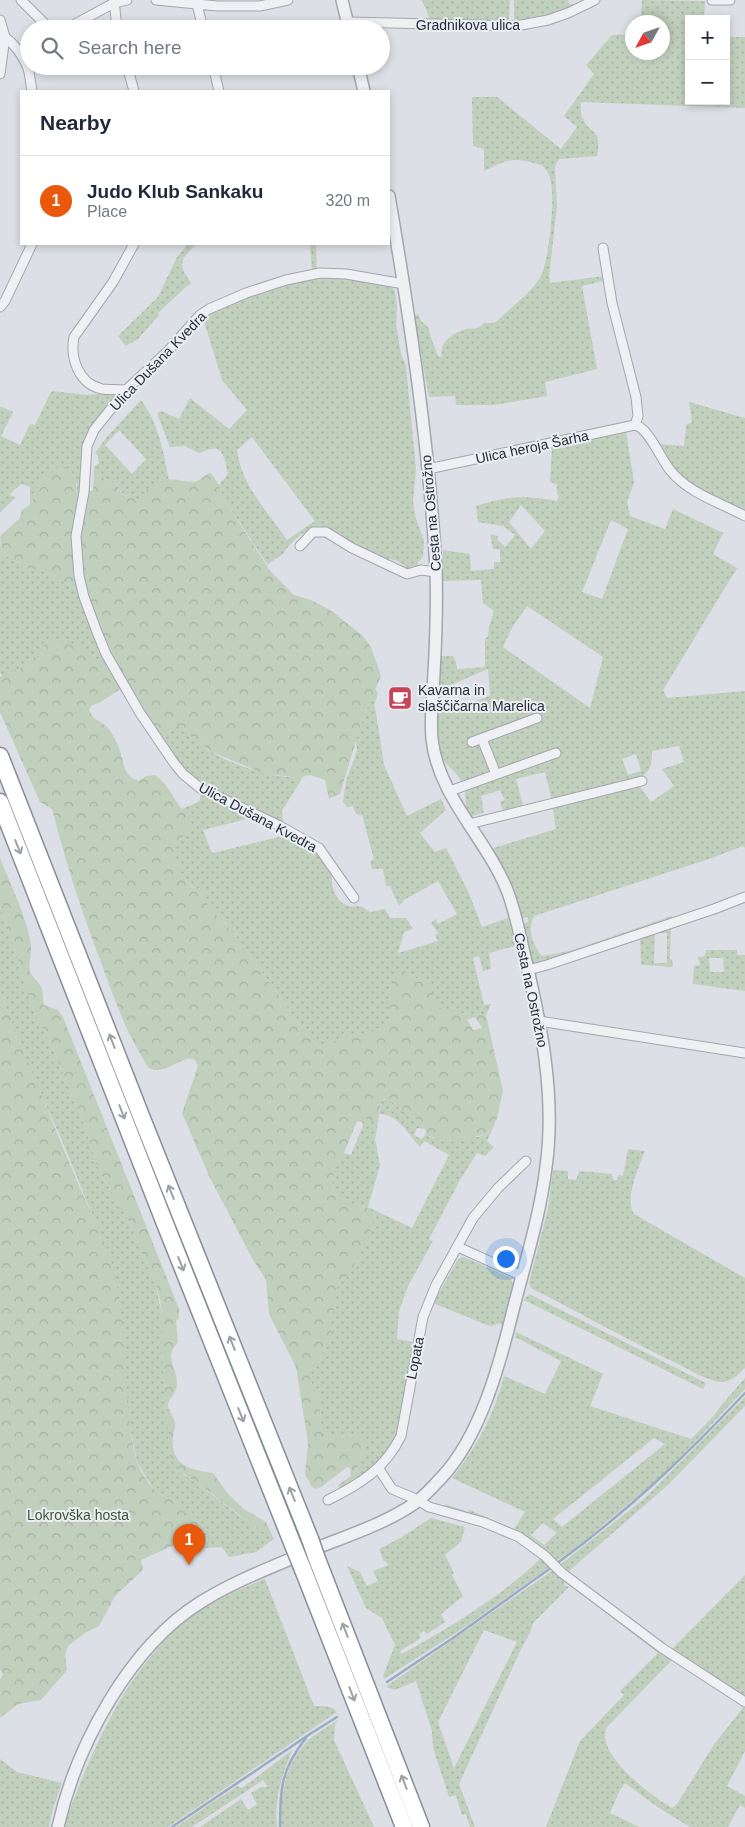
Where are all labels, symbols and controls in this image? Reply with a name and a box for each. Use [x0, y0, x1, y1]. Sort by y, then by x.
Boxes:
north arrow [625, 15, 670, 60]
map controls [685, 15, 730, 105]
button: + [685, 15, 730, 60]
street label: Gradnikova ulica [416, 17, 520, 33]
search box [20, 20, 390, 75]
icon: search [38, 34, 66, 62]
text: Search here [78, 37, 182, 58]
button: − [685, 60, 730, 105]
text: Nearby [40, 111, 111, 134]
text: Judo Klub Sankaku [87, 181, 263, 202]
text: 1 [52, 192, 60, 209]
text: 320 m [326, 192, 370, 209]
text: Place [87, 203, 127, 220]
street label: Ulica Dušana Kvedra [107, 308, 210, 414]
street label: Ulica heroja Šarha [474, 427, 590, 467]
street label: Cesta na Ostrožno [418, 454, 444, 572]
place label: Kavarna in slaščičarna Marelica [418, 682, 545, 714]
cafe icon: Kavarna in slaščičarna Marelica [387, 685, 413, 711]
street label: Ulica Dušana Kvedra [196, 779, 320, 855]
one-way arrow [14, 839, 23, 854]
street label: Cesta na Ostrožno [511, 931, 551, 1049]
one-way arrow [107, 1034, 116, 1049]
one-way arrow [118, 1104, 127, 1119]
one-way arrow [166, 1185, 176, 1200]
your location [493, 1246, 519, 1272]
one-way arrow [177, 1256, 187, 1271]
street label: Lopata [403, 1335, 427, 1381]
one-way arrow [227, 1336, 236, 1351]
one-way arrow [237, 1407, 246, 1422]
one-way arrow [287, 1487, 296, 1502]
park label: Lokrovška hosta [27, 1507, 129, 1523]
pin: 1 [173, 1524, 205, 1565]
one-way arrow [340, 1623, 349, 1638]
one-way arrow [347, 1686, 357, 1701]
one-way arrow [398, 1774, 407, 1789]

